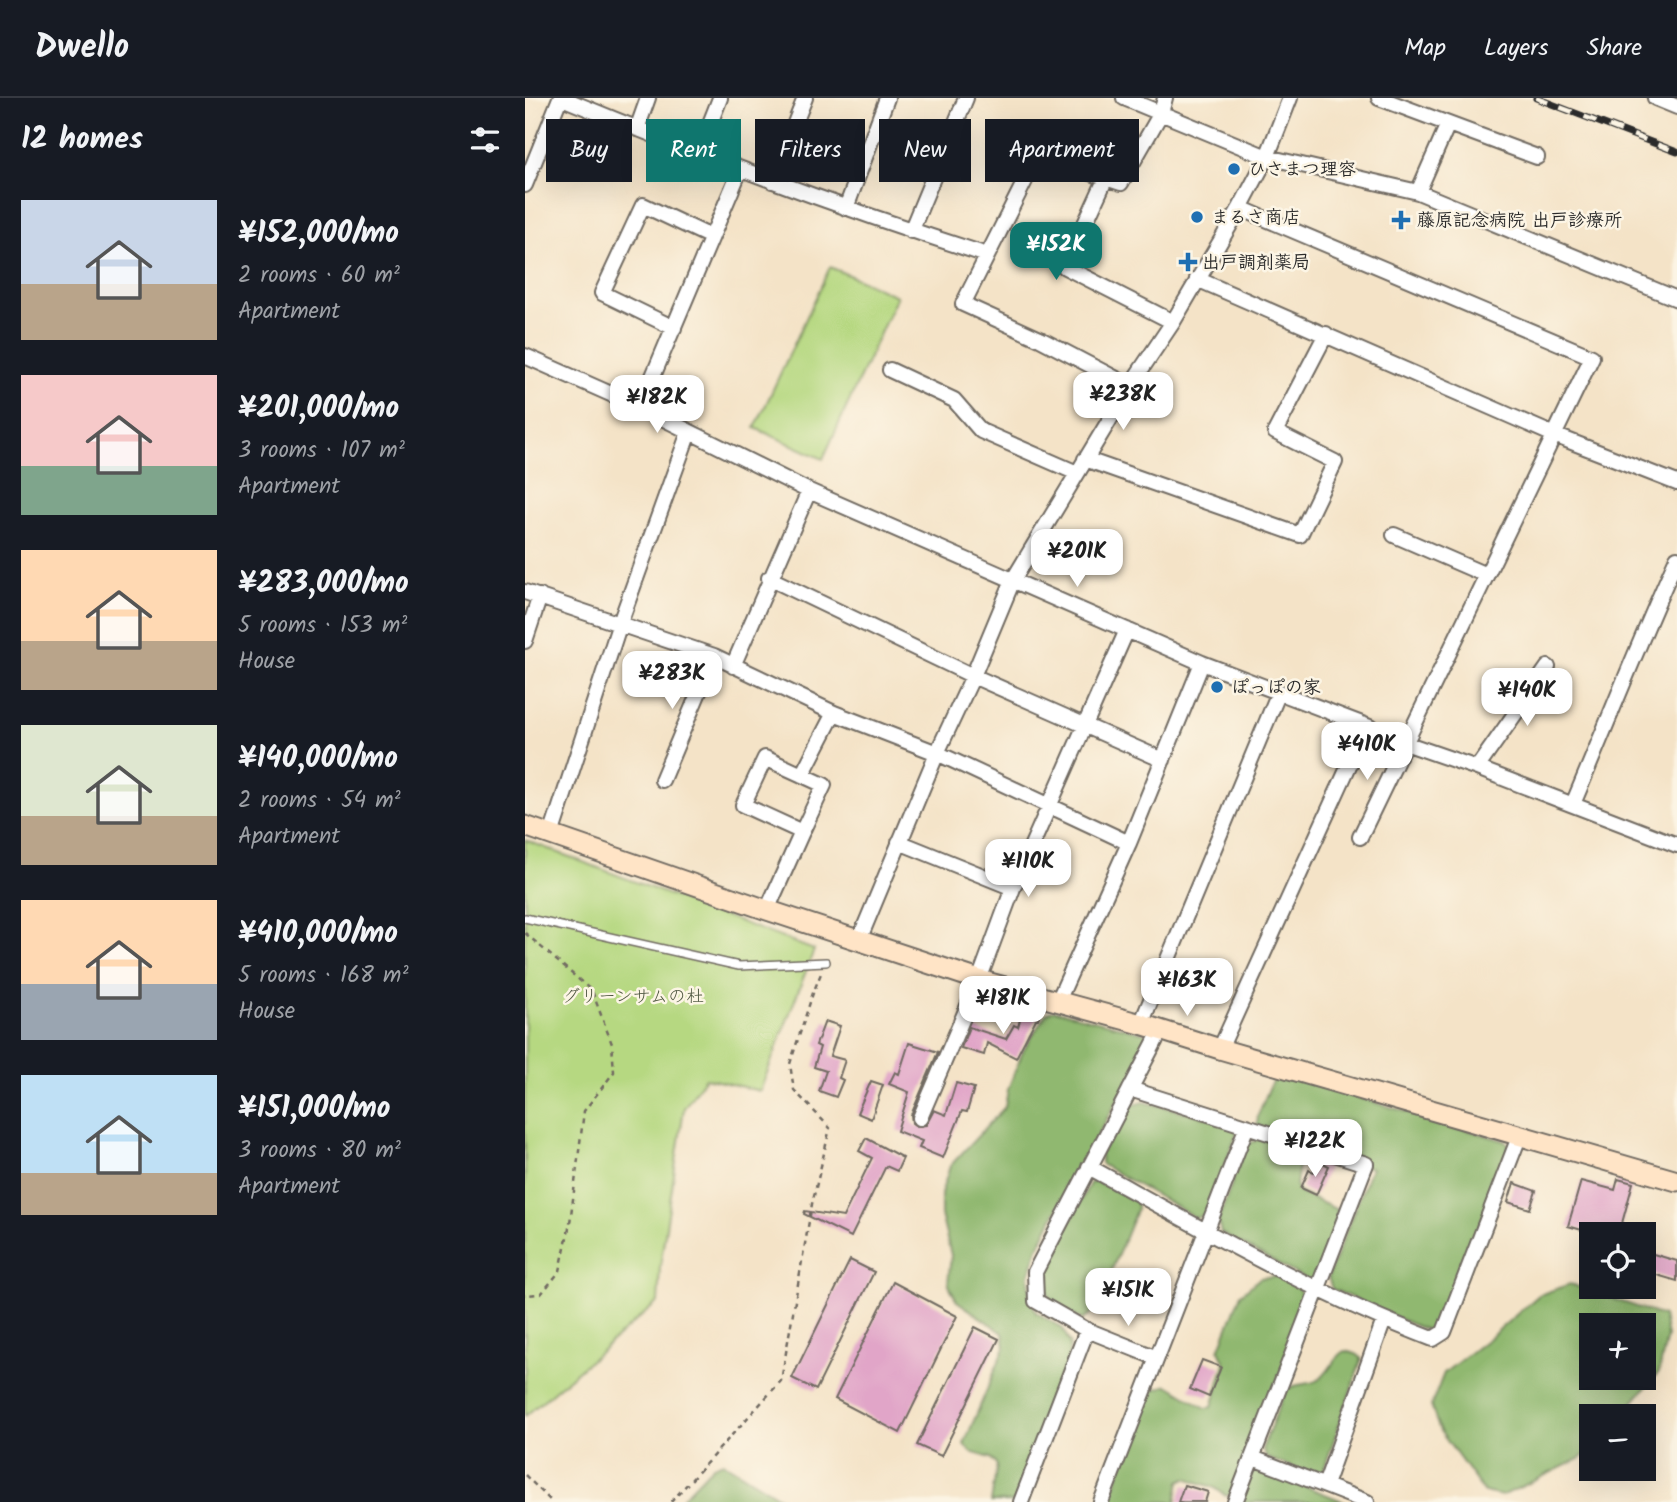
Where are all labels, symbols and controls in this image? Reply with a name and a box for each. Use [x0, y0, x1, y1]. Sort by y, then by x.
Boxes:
text: Dwello [35, 22, 129, 75]
text: Map [1404, 29, 1446, 68]
text: Layers [1484, 29, 1548, 68]
text: Share [1586, 29, 1642, 68]
text: 12 homes [21, 116, 143, 164]
chip: Buy [546, 119, 632, 182]
chip: Rent [646, 119, 741, 182]
chip: Filters [755, 119, 865, 182]
chip: New [879, 119, 971, 182]
chip: Apartment [985, 119, 1139, 182]
icon: filters [466, 121, 504, 159]
place label: ひさまつ理容 [1248, 156, 1356, 185]
marker: ひさまつ理容 [1226, 161, 1242, 177]
place label: まるさ商店 [1211, 204, 1301, 233]
place label: 藤原記念病院 出戸診療所 [1417, 207, 1622, 236]
marker: まるさ商店 [1189, 209, 1205, 225]
text: ¥152,000/mo [238, 210, 399, 258]
marker: 藤原記念病院 出戸診療所 [1391, 210, 1411, 230]
pin: ¥152K [1007, 222, 1105, 282]
text: ¥152K [1026, 227, 1086, 263]
icon: home [77, 228, 161, 312]
place label: 出戸調剤薬局 [1202, 249, 1310, 278]
marker: 出戸調剤薬局 [1180, 254, 1196, 270]
text: 2 rooms · 60 m² [238, 258, 400, 294]
text: Apartment [238, 294, 340, 330]
pin: ¥238K [1074, 372, 1172, 432]
pin: ¥182K [608, 376, 706, 435]
text: ¥238K [1089, 377, 1157, 413]
text: ¥182K [626, 380, 688, 416]
text: ¥201,000/mo [238, 385, 399, 433]
icon: home [77, 403, 161, 487]
text: 3 rooms · 107 m² [238, 433, 405, 469]
text: Apartment [238, 469, 340, 505]
pin: ¥201K [1028, 530, 1126, 589]
text: ¥201K [1047, 534, 1107, 570]
text: ¥283,000/mo [238, 560, 409, 608]
icon: home [77, 578, 161, 662]
text: 5 rooms · 153 m² [238, 608, 407, 644]
text: House [238, 644, 295, 680]
pin: ¥283K [623, 652, 721, 711]
text: ¥283K [638, 656, 706, 692]
pin: ¥140K [1478, 668, 1576, 728]
text: ¥140K [1497, 673, 1557, 709]
place label: ぽっぽの家 [1231, 674, 1321, 703]
marker: ぽっぽの家 [1209, 679, 1225, 695]
pin: ¥410K [1318, 722, 1416, 782]
text: ¥410K [1337, 727, 1397, 763]
text: ¥140,000/mo [238, 735, 398, 783]
icon: home [77, 753, 161, 837]
text: 2 rooms · 54 m² [238, 783, 401, 819]
text: Apartment [238, 819, 340, 855]
pin: ¥110K [979, 840, 1077, 899]
text: ¥110K [1001, 844, 1055, 880]
text: ¥410,000/mo [238, 910, 398, 958]
icon: home [77, 928, 161, 1012]
text: 5 rooms · 168 m² [238, 958, 409, 994]
pin: ¥163K [1138, 958, 1236, 1018]
text: ¥163K [1157, 963, 1217, 999]
pin: ¥181K [954, 976, 1052, 1036]
text: ¥181K [975, 981, 1031, 1017]
park label: グリーンサムの杜 [562, 983, 704, 1012]
text: House [238, 994, 295, 1030]
text: ¥151,000/mo [238, 1085, 391, 1133]
icon: home [77, 1103, 161, 1187]
pin: ¥122K [1266, 1119, 1364, 1179]
text: ¥122K [1284, 1124, 1346, 1160]
text: 3 rooms · 80 m² [238, 1133, 401, 1169]
text: Apartment [238, 1169, 340, 1205]
map controls [1579, 1222, 1656, 1481]
button: locate [1579, 1222, 1656, 1299]
pin: ¥151K [1079, 1268, 1177, 1328]
text: ¥151K [1101, 1273, 1155, 1309]
button: + [1579, 1313, 1656, 1390]
button: − [1579, 1404, 1656, 1481]

